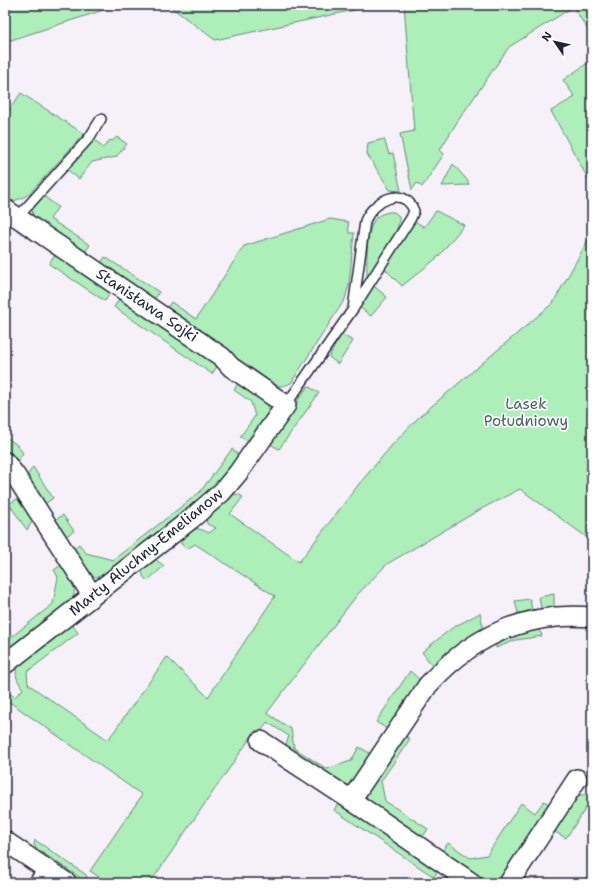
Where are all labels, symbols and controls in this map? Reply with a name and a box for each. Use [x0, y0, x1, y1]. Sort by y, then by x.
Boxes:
north arrow [535, 22, 575, 62]
text: N [538, 29, 556, 44]
street label: Stanisława Sojki [92, 263, 202, 347]
park label: Lasek Południowy [484, 394, 568, 431]
street label: Marty Aluchny-Emelianow [65, 484, 227, 620]

